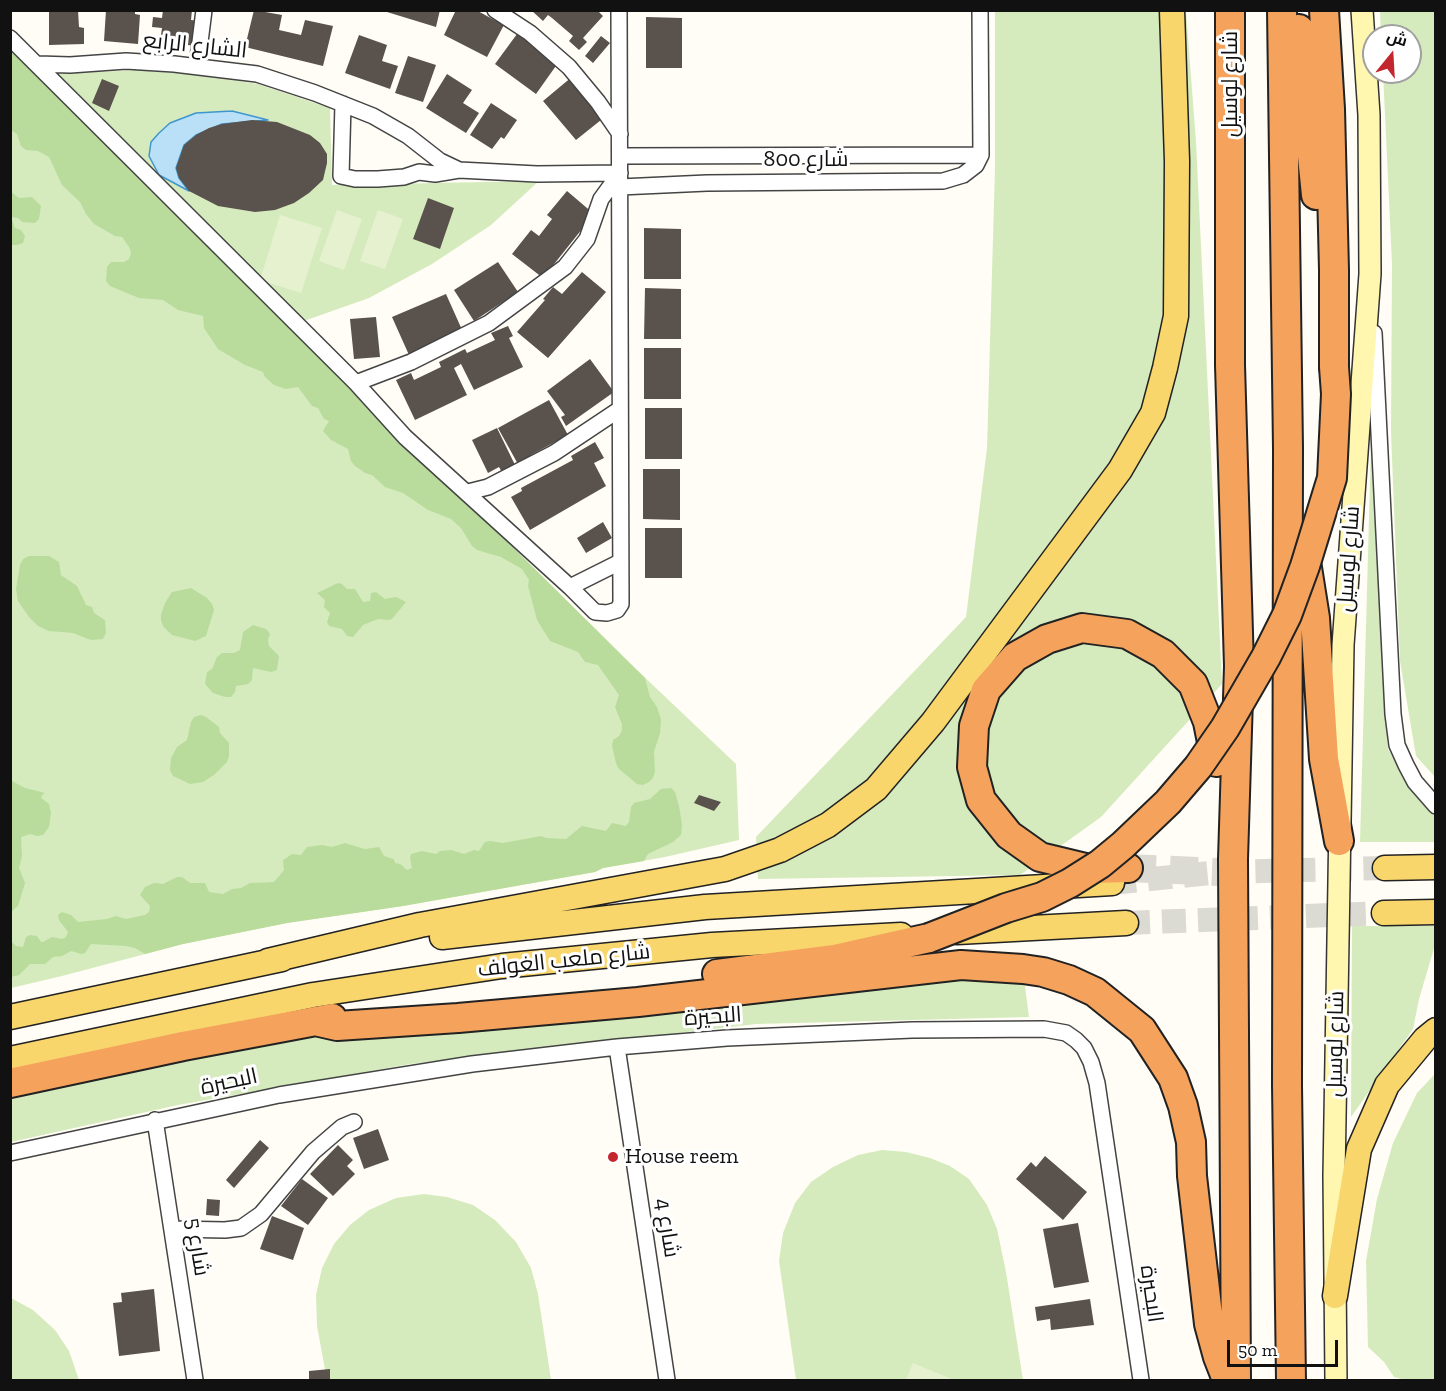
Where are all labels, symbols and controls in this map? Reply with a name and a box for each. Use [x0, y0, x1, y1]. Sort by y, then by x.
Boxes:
north arrow [1362, 24, 1422, 84]
text: ش [1384, 26, 1410, 51]
street label: الشارع الرابع [142, 27, 248, 65]
street label: شارع لوسيل [1218, 31, 1244, 137]
street label: شارع 800 [764, 147, 848, 173]
street label: شارع لوسيل [1332, 505, 1366, 613]
street label: شارع ملعب الغولف [476, 939, 652, 983]
street label: شارع لوسيل [1322, 991, 1350, 1097]
street label: البحيرة [683, 1002, 743, 1032]
street label: البحيرة [198, 1063, 260, 1101]
place label: House reem [625, 1144, 739, 1170]
marker: House reem [606, 1150, 620, 1164]
street label: شارع 4 [649, 1197, 685, 1259]
street label: شارع 5 [179, 1216, 215, 1278]
street label: البحيرة [1134, 1264, 1168, 1324]
scale bar [1230, 1328, 1341, 1366]
text: 50 m [1238, 1339, 1277, 1361]

